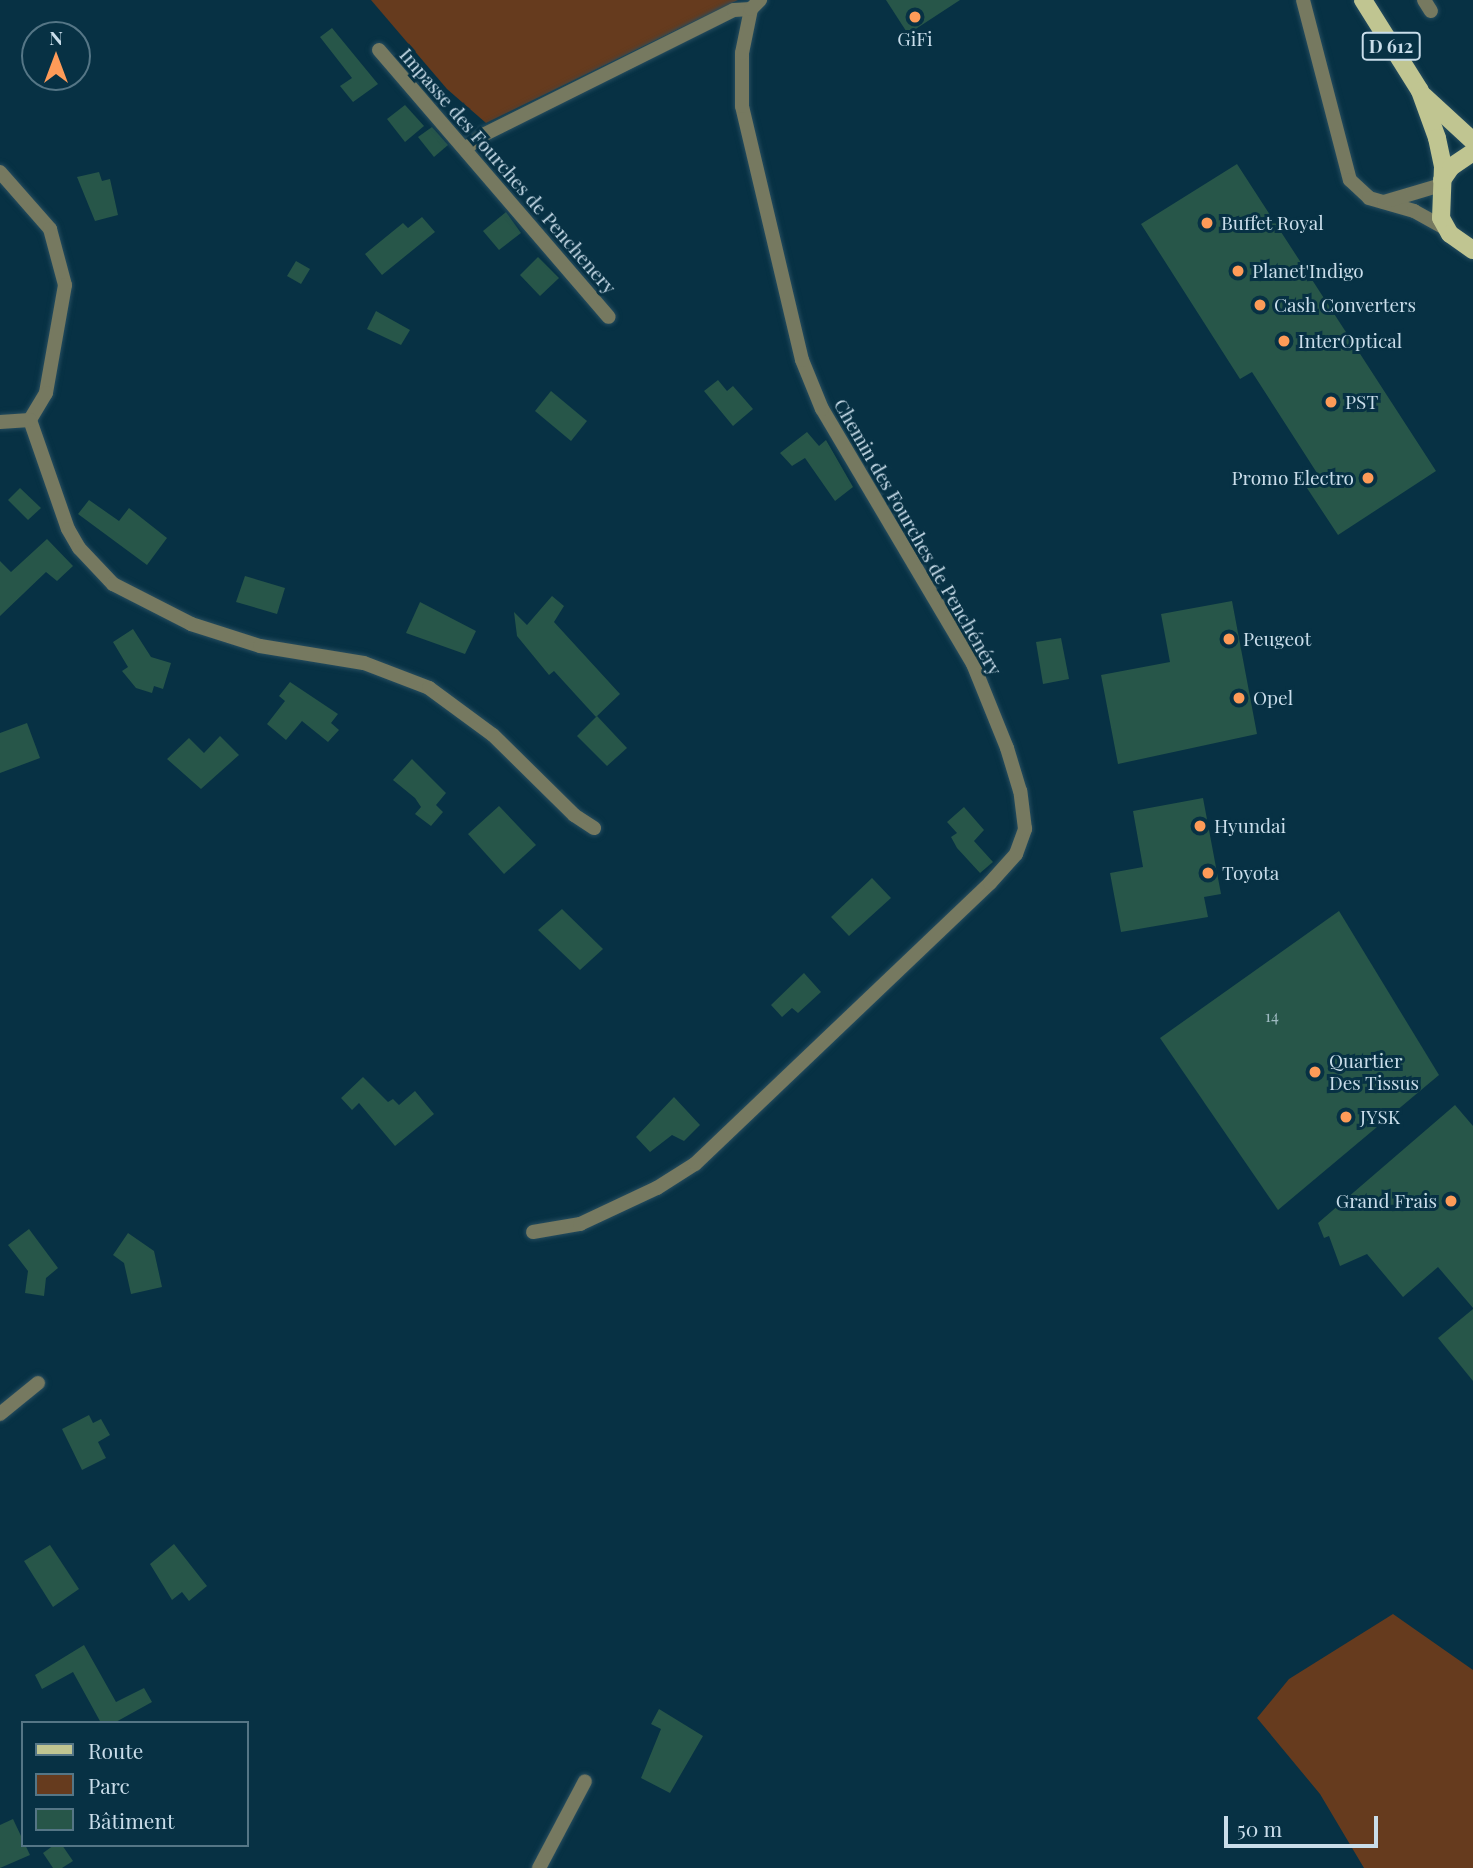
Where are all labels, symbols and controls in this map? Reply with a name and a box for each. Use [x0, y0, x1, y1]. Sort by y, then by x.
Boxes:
marker: GiFi [907, 9, 923, 25]
north arrow [21, 21, 91, 91]
text: N [49, 24, 63, 50]
place label: GiFi [897, 28, 933, 50]
road number: D 612 [1361, 32, 1421, 60]
street label: Impasse des Fourches de Penchenery [395, 43, 621, 299]
place label: Buffet Royal [1221, 212, 1324, 234]
marker: Buffet Royal [1199, 215, 1215, 231]
place label: Planet'Indigo [1252, 260, 1364, 282]
marker: Planet'Indigo [1230, 263, 1246, 279]
place label: Cash Converters [1274, 294, 1416, 316]
marker: Cash Converters [1252, 297, 1268, 313]
place label: InterOptical [1298, 330, 1402, 352]
marker: InterOptical [1276, 333, 1292, 349]
place label: PST [1345, 391, 1378, 413]
marker: PST [1323, 394, 1339, 410]
street label: Chemin des Fourches de Penchénéry [829, 395, 1007, 679]
place label: Promo Electro [1232, 467, 1354, 489]
marker: Promo Electro [1360, 470, 1376, 486]
place label: Peugeot [1243, 628, 1311, 650]
marker: Peugeot [1221, 631, 1237, 647]
place label: Opel [1253, 687, 1293, 709]
marker: Opel [1231, 690, 1247, 706]
place label: Hyundai [1214, 815, 1286, 837]
marker: Hyundai [1192, 818, 1208, 834]
place label: Toyota [1222, 862, 1279, 884]
marker: Toyota [1200, 865, 1216, 881]
house number: 14 [1265, 1006, 1279, 1026]
place label: Quartier Des Tissus [1329, 1050, 1419, 1094]
marker: Quartier Des Tissus [1307, 1064, 1323, 1080]
place label: JYSK [1360, 1106, 1400, 1128]
marker: JYSK [1338, 1109, 1354, 1125]
place label: Grand Frais [1336, 1190, 1437, 1212]
marker: Grand Frais [1443, 1193, 1459, 1209]
legend [21, 1721, 248, 1847]
text: Route [88, 1736, 143, 1764]
text: Parc [88, 1771, 130, 1799]
scale bar [1228, 1801, 1382, 1845]
text: Bâtiment [88, 1806, 174, 1834]
text: 50 m [1237, 1814, 1282, 1842]

